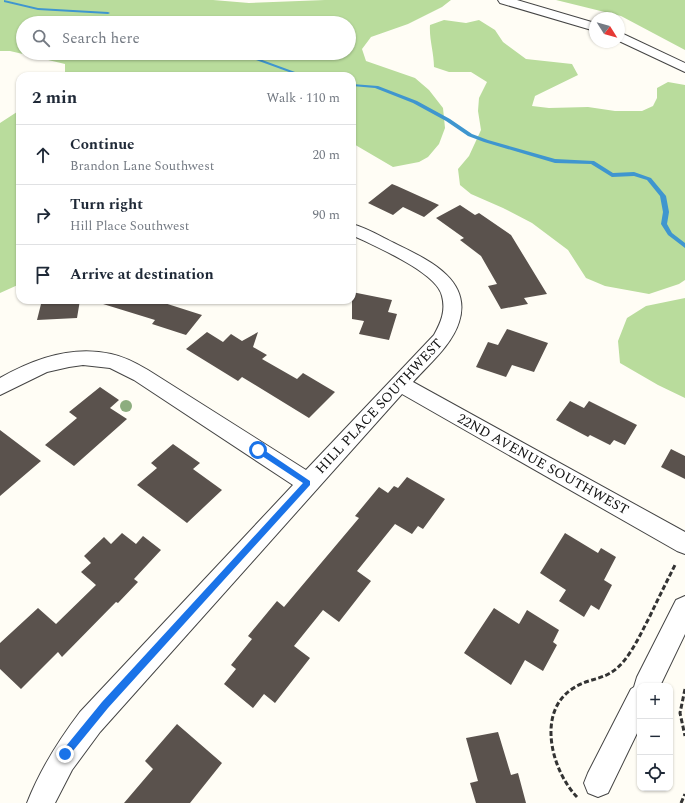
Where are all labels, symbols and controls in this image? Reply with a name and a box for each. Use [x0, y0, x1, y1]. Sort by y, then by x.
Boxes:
north arrow [589, 12, 625, 48]
search box [16, 16, 356, 60]
icon: search [30, 27, 52, 49]
text: Search here [62, 27, 140, 50]
text: 2 min [32, 85, 77, 111]
text: Walk · 110 m [266, 88, 340, 108]
text: Continue [70, 133, 135, 156]
icon: ahead [32, 144, 54, 166]
text: 20 m [313, 145, 340, 165]
text: Brandon Lane Southwest [70, 156, 214, 176]
text: Turn right [70, 193, 143, 216]
icon: right [32, 204, 54, 226]
text: 90 m [313, 205, 340, 225]
text: Hill Place Southwest [70, 216, 189, 236]
text: Arrive at destination [70, 263, 214, 286]
icon: arrive [32, 264, 54, 286]
street label: HILL PLACE SOUTHWEST [310, 334, 448, 478]
street label: 22ND AVENUE SOUTHWEST [453, 408, 633, 520]
route start [249, 441, 267, 459]
map controls [637, 683, 673, 791]
button: + [637, 683, 673, 719]
button: − [637, 719, 673, 755]
route end [56, 745, 74, 763]
button: locate [637, 755, 673, 791]

